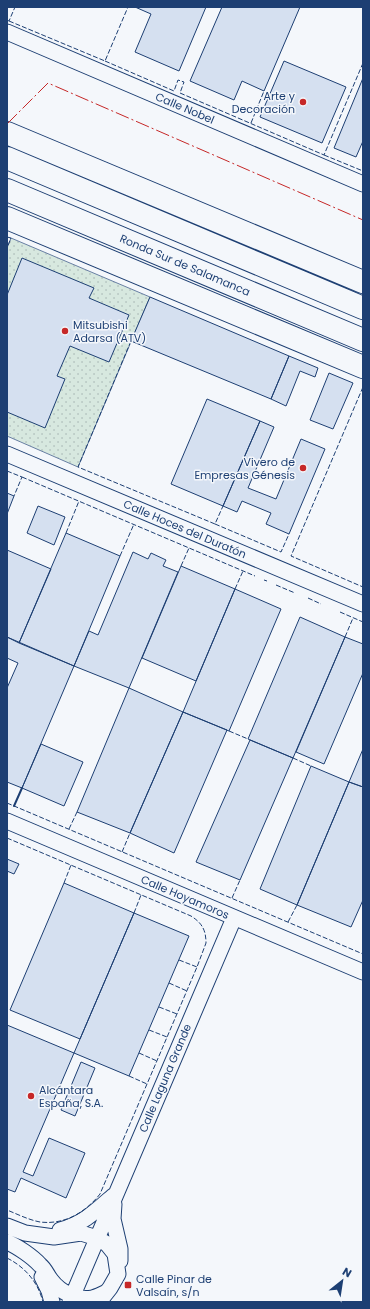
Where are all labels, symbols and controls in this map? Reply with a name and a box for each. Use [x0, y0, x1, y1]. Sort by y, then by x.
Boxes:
street label: Calle Nobel [153, 88, 217, 128]
place label: Arte y Decoración [232, 88, 296, 117]
marker: Arte y Decoración [298, 97, 308, 107]
street label: Ronda Sur de Salamanca [117, 230, 253, 300]
place label: Mitsubishi Adarsa (ATV) [73, 317, 146, 346]
marker: Mitsubishi Adarsa (ATV) [60, 326, 70, 336]
place label: Vivero de Empresas Génesis [194, 454, 295, 483]
marker: Vivero de Empresas Génesis [298, 463, 308, 473]
street label: Calle Hoces del Duratón [121, 496, 249, 562]
street label: Calle Hoyamoros [138, 871, 232, 923]
street label: Calle Laguna Grande [135, 1021, 195, 1135]
place label: Alcántara España, S.A. [39, 1082, 103, 1111]
marker: Alcántara España, S.A. [26, 1091, 36, 1101]
north arrow [322, 1261, 362, 1301]
text: N [339, 1263, 355, 1281]
place label: Calle Pinar de Valsaín, s/n [136, 1271, 212, 1300]
marker: Calle Pinar de Valsaín, s/n [123, 1280, 133, 1290]

